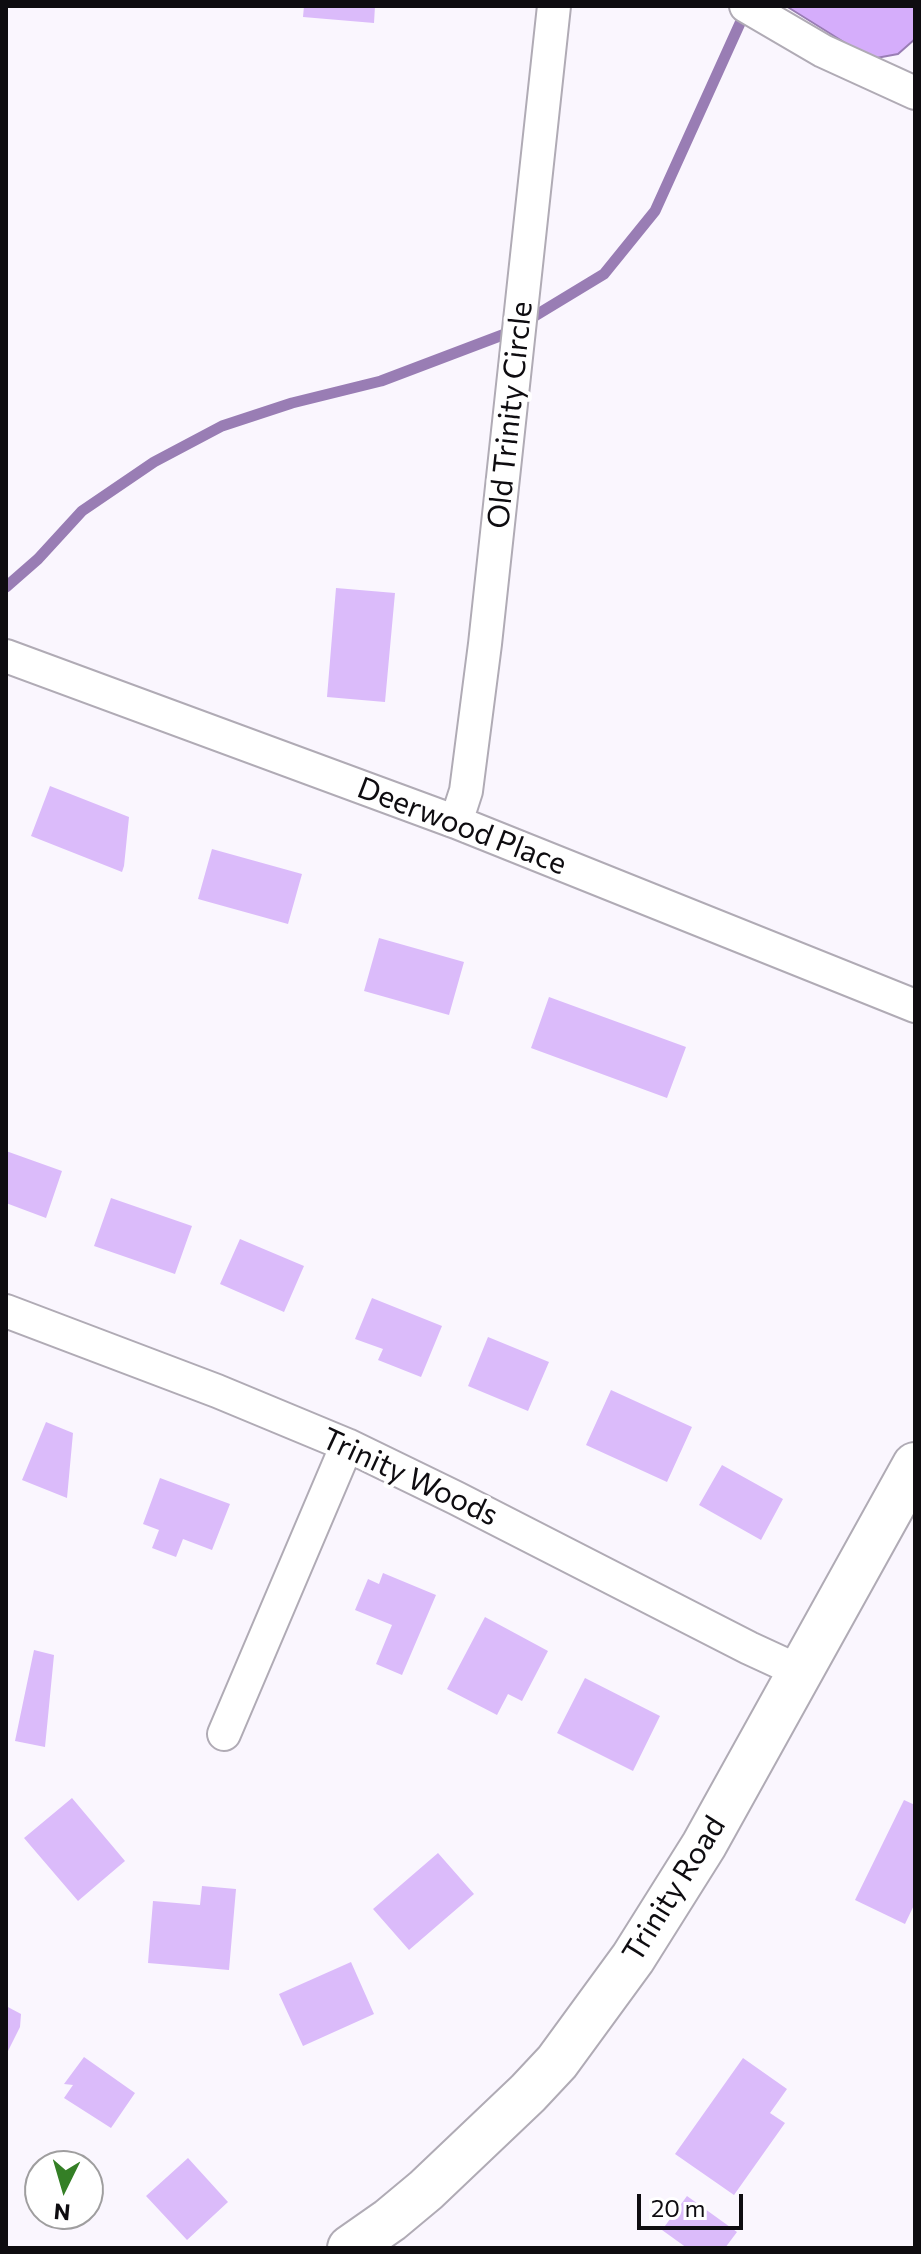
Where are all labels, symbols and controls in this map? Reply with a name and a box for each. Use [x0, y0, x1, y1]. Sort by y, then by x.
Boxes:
street label: Old Trinity Circle [480, 300, 540, 530]
street label: Deerwood Place [352, 770, 572, 882]
street label: Trinity Woods [316, 1420, 504, 1534]
street label: Trinity Road [615, 1810, 733, 1968]
north arrow [24, 2150, 104, 2230]
scale bar [641, 2178, 747, 2228]
text: 20 m [651, 2193, 705, 2222]
text: N [53, 2198, 71, 2227]

